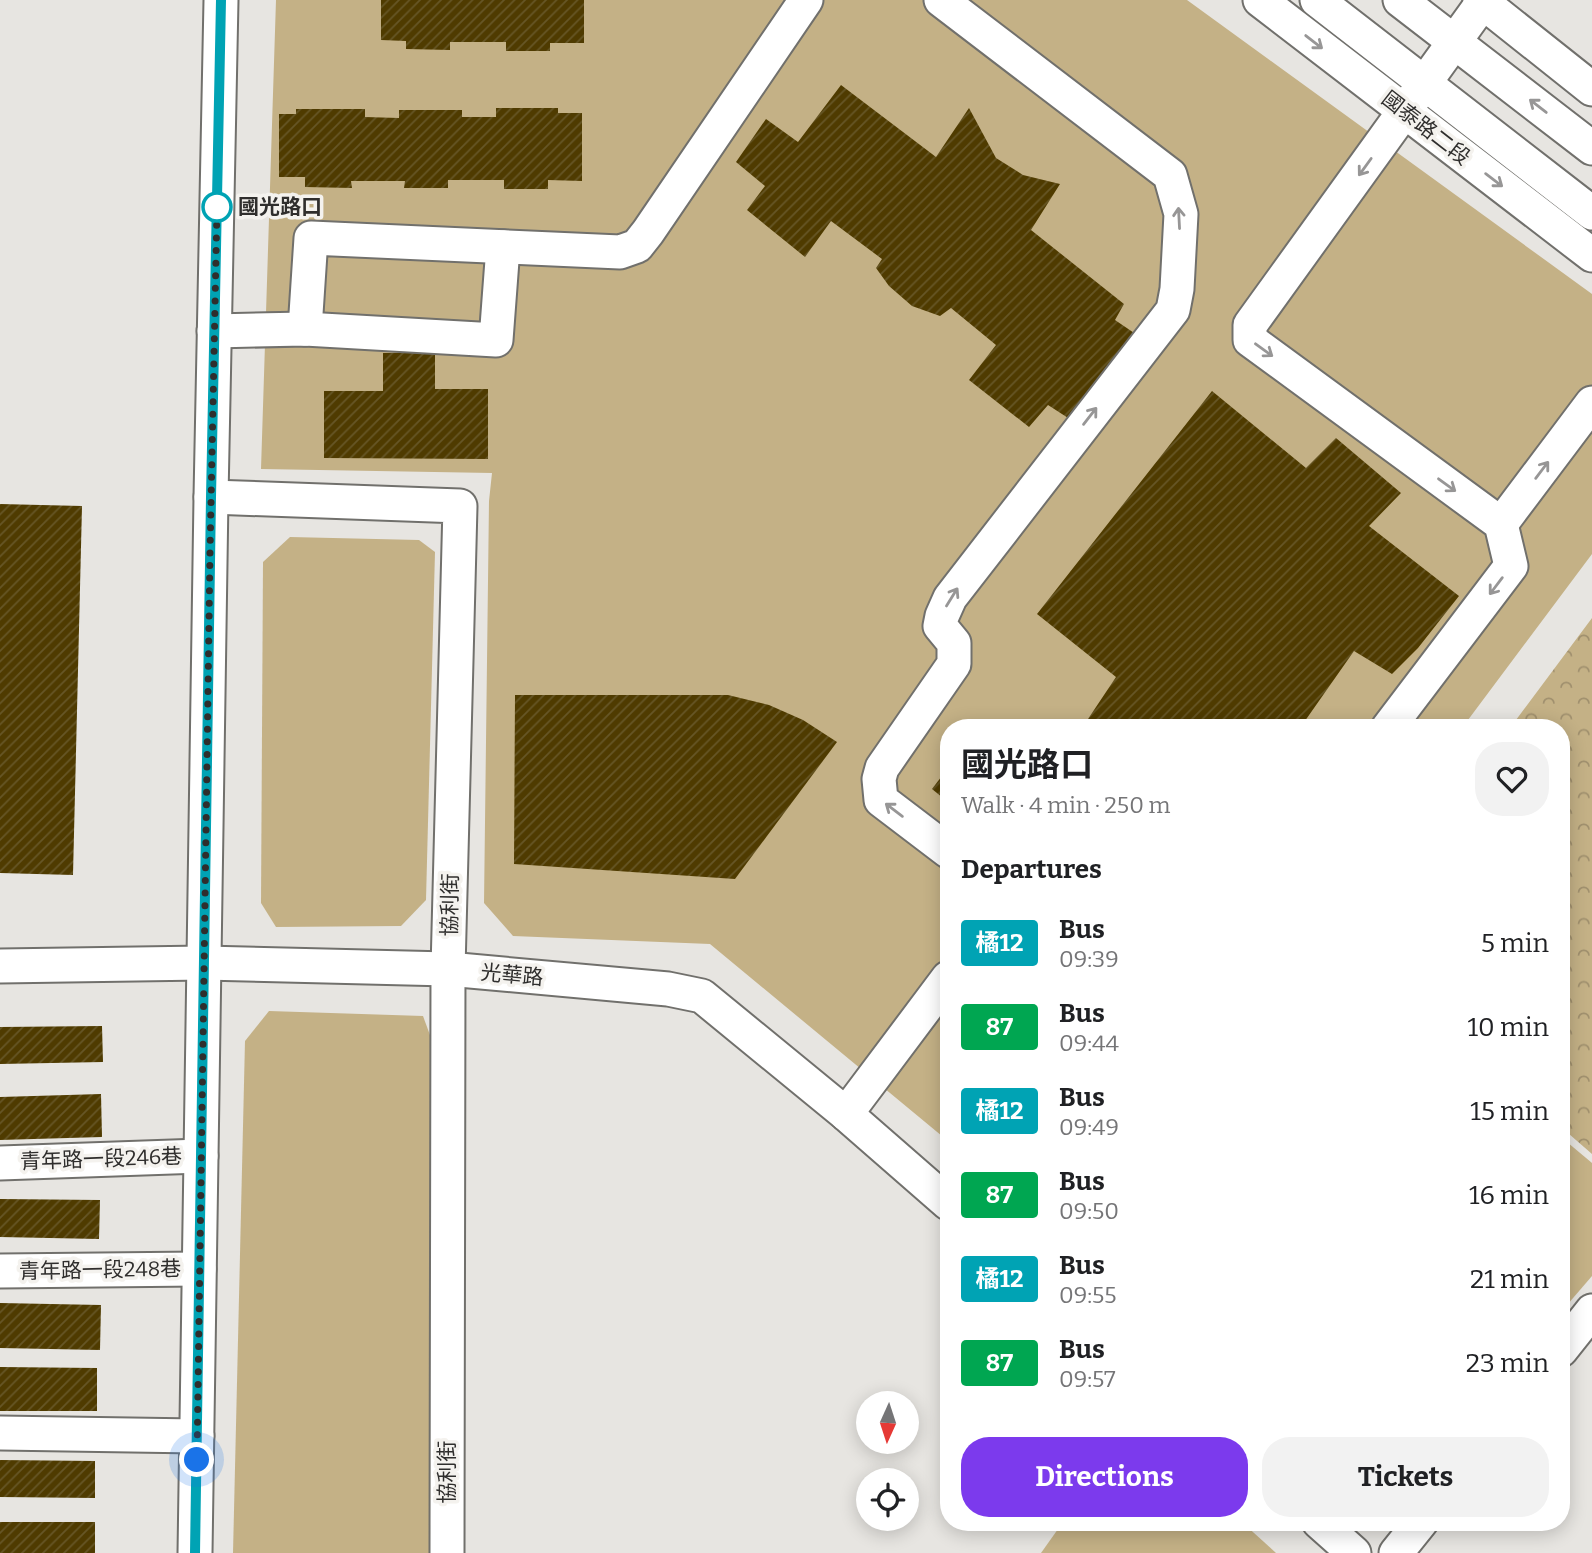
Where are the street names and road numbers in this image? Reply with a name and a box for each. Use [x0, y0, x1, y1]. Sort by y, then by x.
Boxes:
street label: 國泰路二段 [1377, 85, 1475, 171]
street label: 協利街 [436, 873, 464, 937]
street label: 光華路 [479, 959, 545, 991]
street label: 青年路一段246巷 [20, 1143, 182, 1175]
street label: 青年路一段248巷 [19, 1256, 181, 1284]
street label: 協利街 [434, 1441, 460, 1504]

